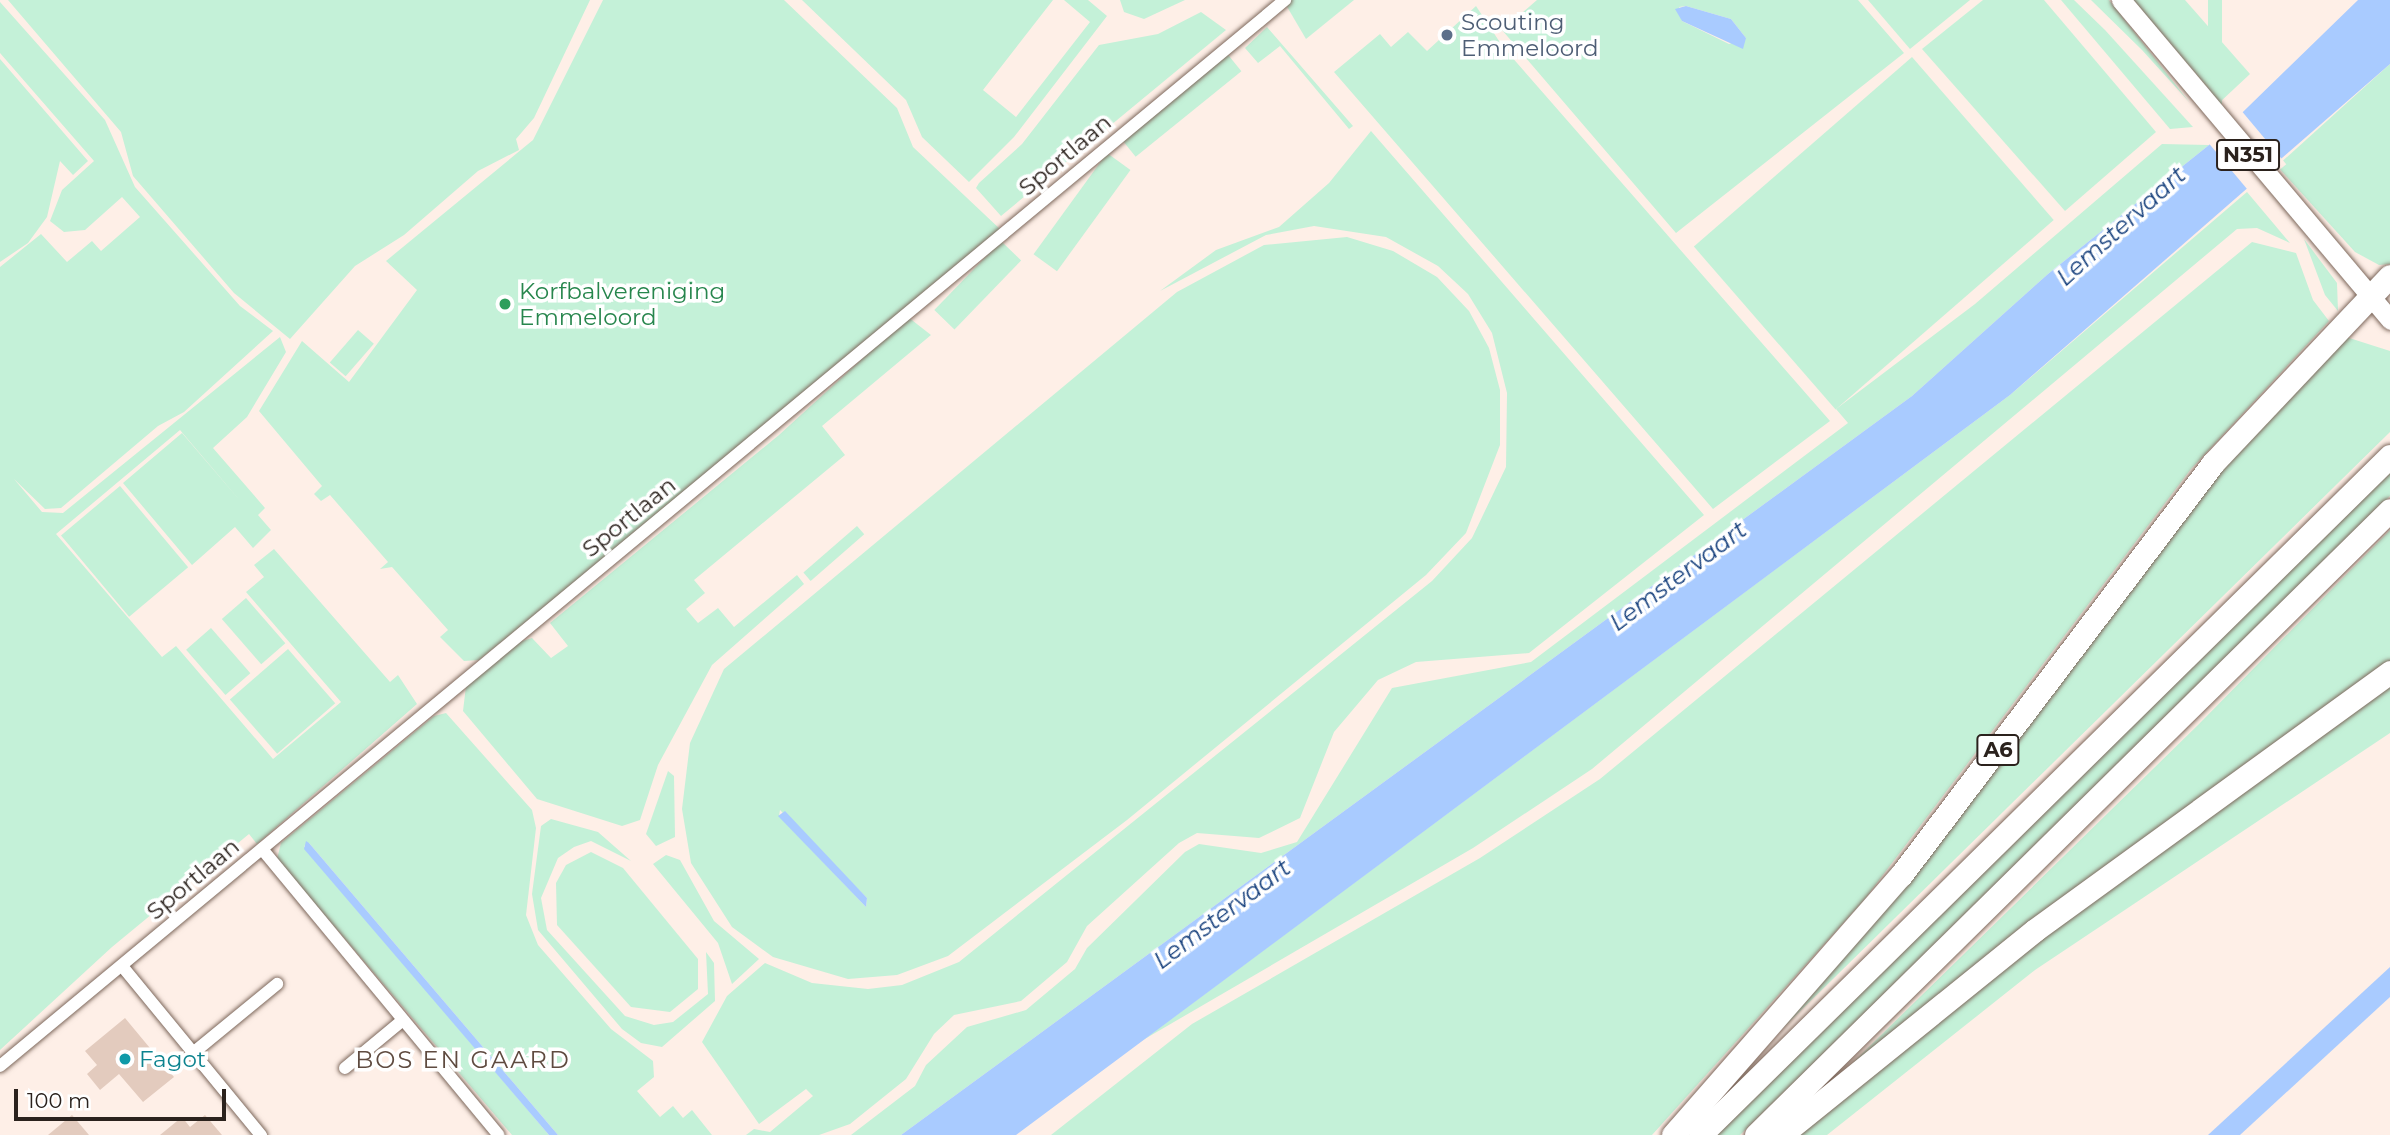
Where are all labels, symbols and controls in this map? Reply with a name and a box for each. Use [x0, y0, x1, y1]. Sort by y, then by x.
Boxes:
place label: Scouting Emmeloord [1461, 8, 1599, 62]
marker: Scouting Emmeloord [1439, 27, 1455, 43]
street label: Sportlaan [1013, 108, 1117, 202]
road number: N351 [2215, 138, 2281, 172]
water label: Lemstervaart [2050, 160, 2192, 292]
place label: Korfbalvereniging Emmeloord [519, 277, 725, 331]
marker: Korfbalvereniging Emmeloord [497, 296, 513, 312]
street label: Sportlaan [577, 471, 681, 563]
water label: Lemstervaart [1604, 515, 1752, 637]
road number: A6 [1975, 732, 2021, 768]
street label: Sportlaan [141, 832, 245, 926]
water label: Lemstervaart [1148, 853, 1296, 975]
place label: Fagot [139, 1045, 206, 1073]
district label: BOS EN GAARD [357, 1046, 569, 1074]
marker: Fagot [117, 1051, 133, 1067]
scale bar [18, 1076, 229, 1120]
text: 100 m [27, 1088, 90, 1113]

